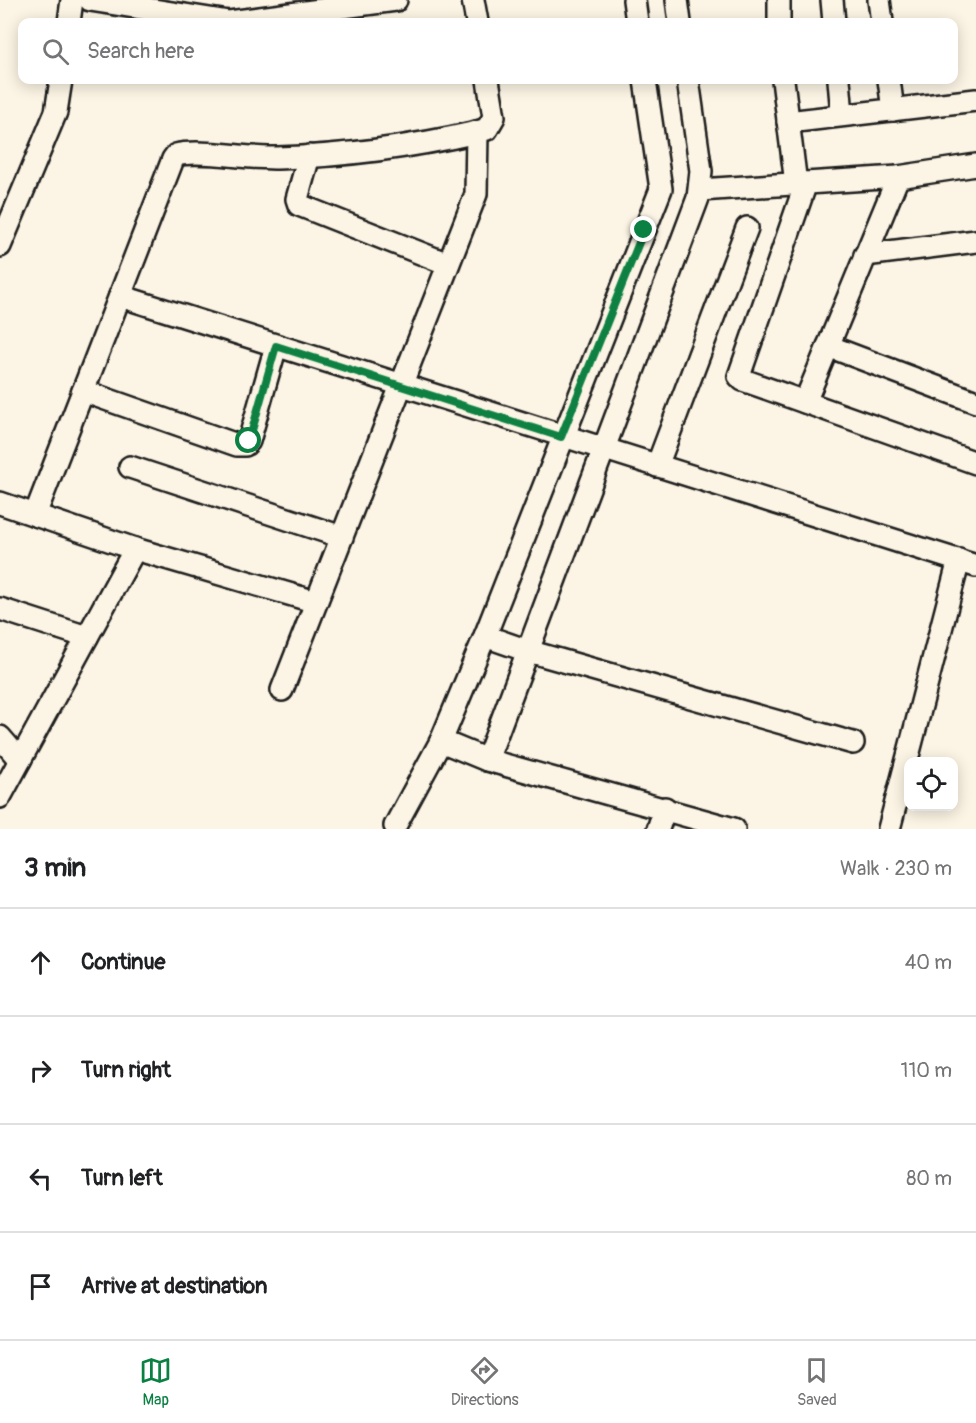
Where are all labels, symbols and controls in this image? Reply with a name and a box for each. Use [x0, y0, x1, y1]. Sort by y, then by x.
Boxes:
search box [18, 18, 958, 84]
icon: search [39, 35, 72, 68]
text: Search here [87, 37, 194, 65]
route end [630, 216, 656, 242]
route start [235, 427, 261, 453]
map controls [904, 757, 958, 811]
button: locate [904, 757, 958, 811]
text: 3 min [24, 852, 86, 884]
text: Walk · 230 m [840, 856, 952, 881]
icon: ahead [24, 946, 57, 979]
text: Continue [81, 948, 165, 976]
text: 40 m [905, 950, 952, 975]
icon: right [24, 1054, 57, 1087]
text: Turn right [81, 1056, 171, 1084]
text: 110 m [901, 1058, 952, 1083]
icon: left [24, 1162, 57, 1195]
text: Turn left [81, 1164, 163, 1192]
text: 80 m [906, 1166, 952, 1191]
icon: arrive [24, 1270, 57, 1303]
text: Arrive at destination [81, 1272, 267, 1300]
tab: Map [139, 1354, 172, 1410]
tab: Directions [451, 1354, 519, 1410]
tab: Saved [797, 1354, 837, 1410]

